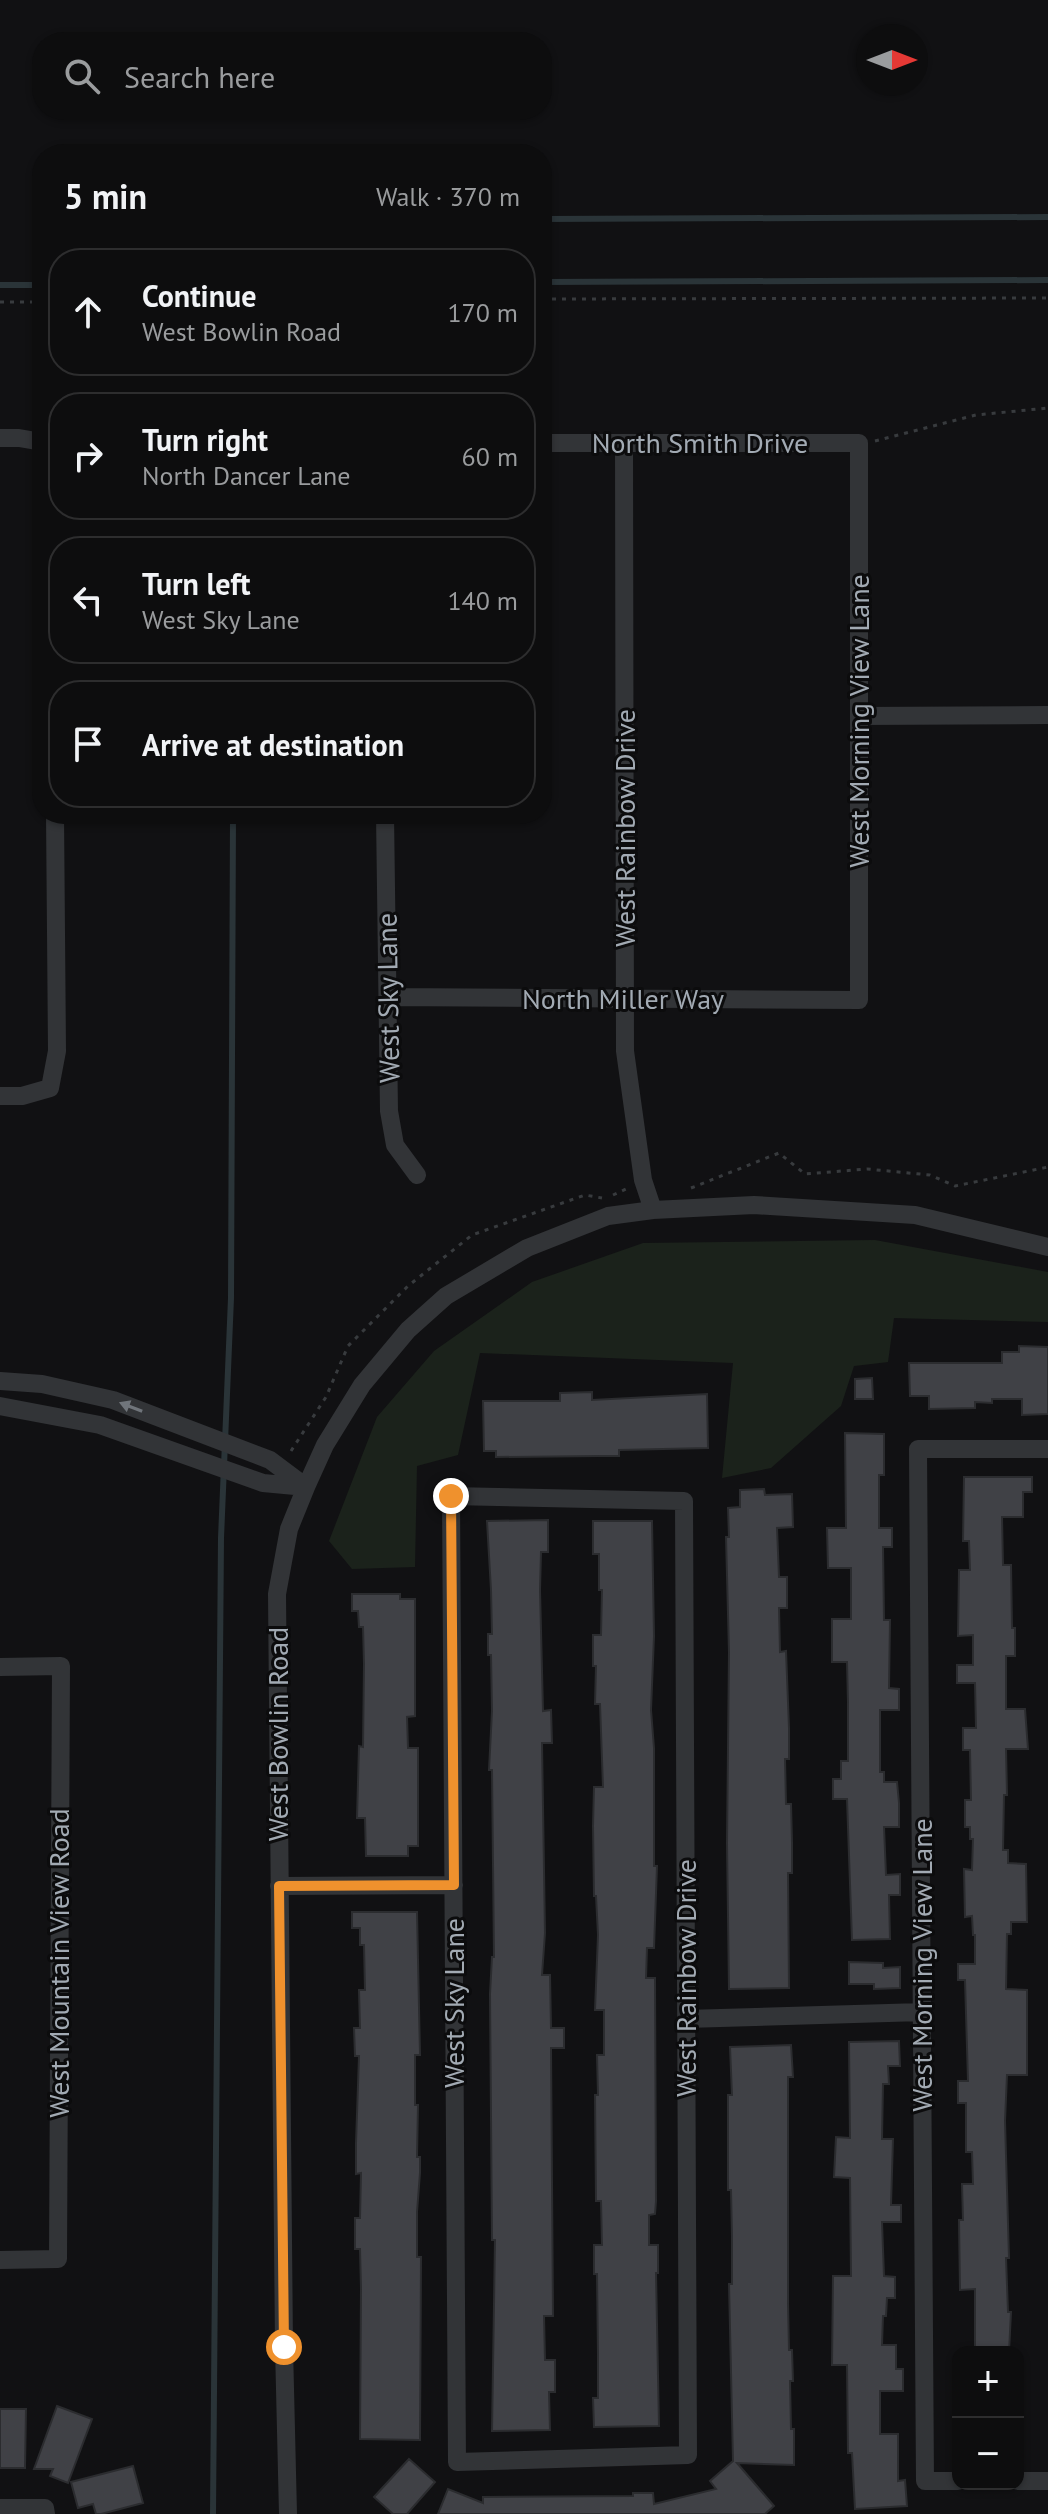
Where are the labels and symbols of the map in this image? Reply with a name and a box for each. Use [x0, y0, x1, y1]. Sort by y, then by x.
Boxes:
north arrow [856, 24, 928, 96]
street label: North Smith Drive [592, 424, 808, 461]
street label: West Morning View Lane [840, 574, 877, 868]
street label: West Rainbow Drive [606, 709, 643, 947]
street label: West Sky Lane [368, 913, 407, 1083]
street label: North Miller Way [522, 980, 724, 1017]
one-way arrow [119, 1400, 143, 1413]
route end [433, 1478, 469, 1514]
street label: West Bowlin Road [259, 1627, 296, 1841]
street label: West Mountain View Road [40, 1808, 77, 2118]
street label: West Morning View Lane [903, 1818, 940, 2112]
street label: West Rainbow Drive [667, 1859, 704, 2097]
street label: West Sky Lane [435, 1918, 472, 2088]
route start [266, 2329, 302, 2365]

